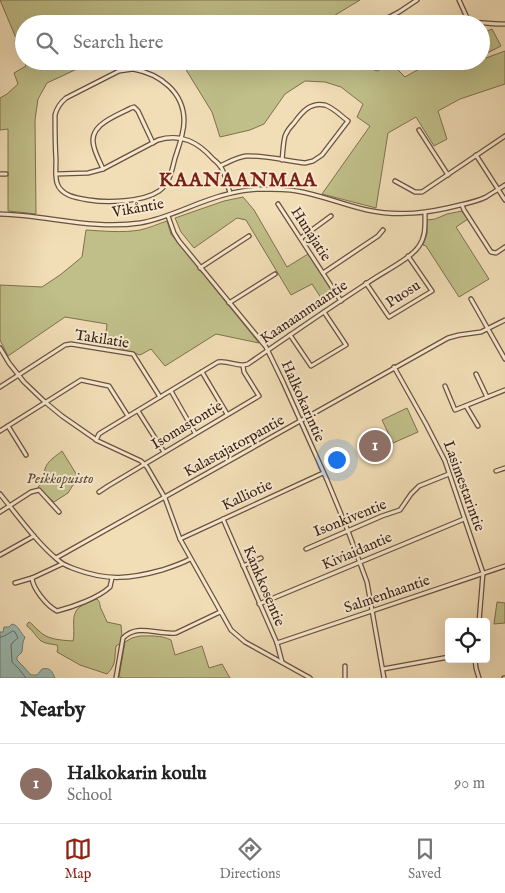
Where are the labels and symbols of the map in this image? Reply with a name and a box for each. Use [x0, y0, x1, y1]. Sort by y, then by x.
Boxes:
district label: KAANAANMAA [159, 168, 318, 193]
street label: Vikåntie [110, 194, 165, 222]
street label: Hunajatie [286, 203, 336, 265]
street label: Kaanaanmaantie [257, 276, 351, 348]
street label: Puosu [382, 276, 424, 312]
street label: Takilatie [73, 325, 131, 353]
street label: Halkokarintie [277, 357, 329, 445]
street label: Isomastontie [148, 396, 226, 454]
street label: Kalastajatorpantie [180, 410, 288, 481]
pin: 1 [359, 427, 391, 465]
street label: Lasimestarintie [439, 438, 489, 534]
your location [324, 447, 350, 473]
park label: Peikkopuisto [27, 469, 93, 488]
street label: Kalliotie [219, 475, 275, 515]
street label: Isonkiventie [311, 495, 389, 541]
street label: Kiviaidantie [319, 528, 395, 574]
street label: Kankkosentie [239, 543, 289, 629]
street label: Salmenhaantie [342, 570, 433, 618]

